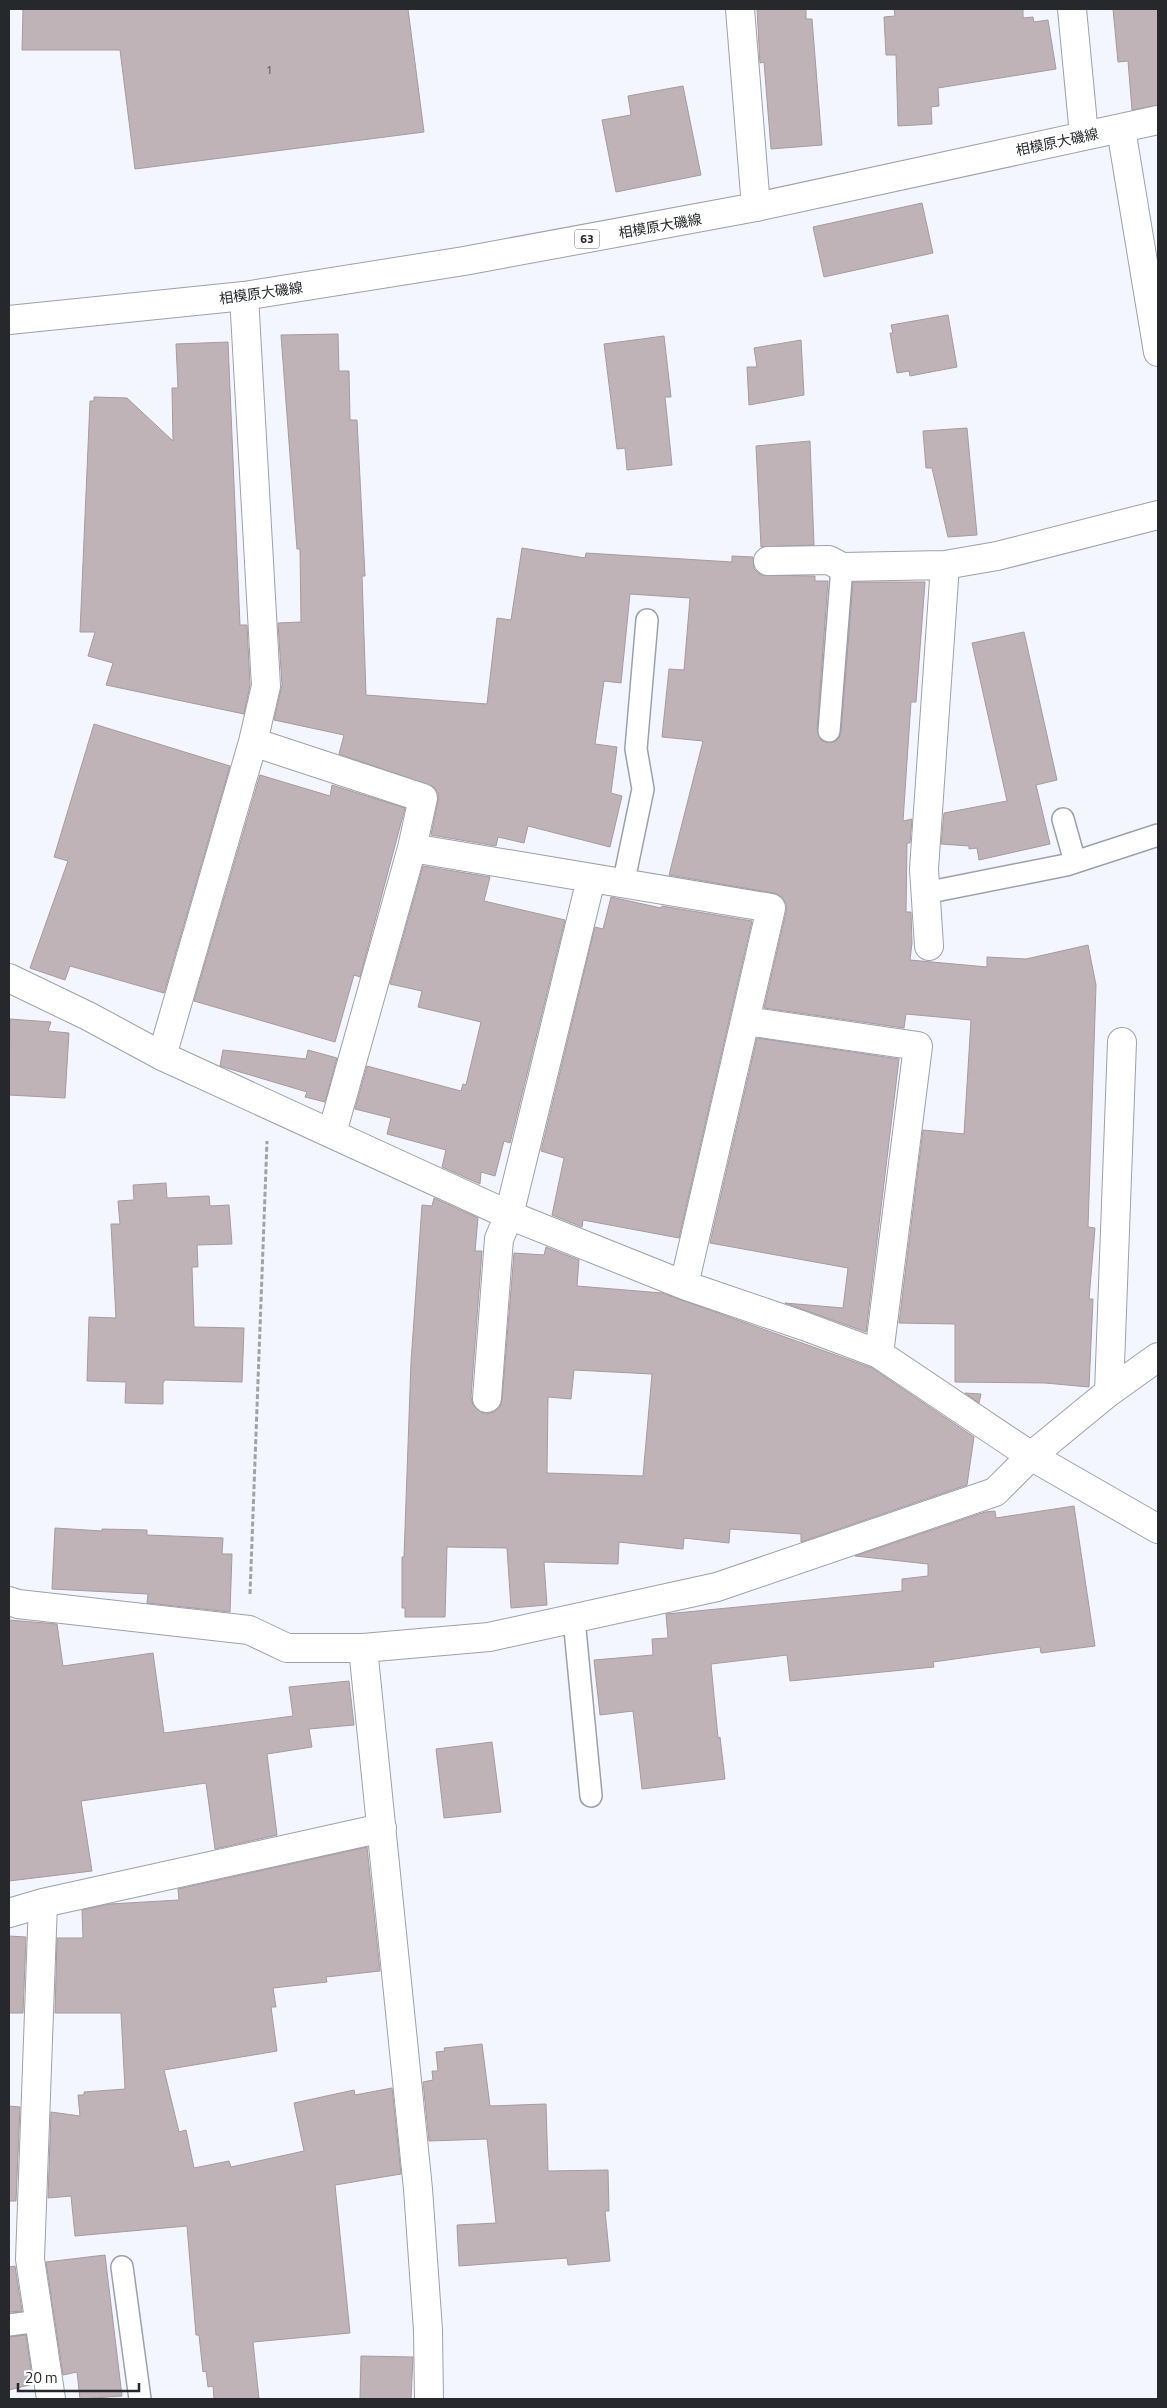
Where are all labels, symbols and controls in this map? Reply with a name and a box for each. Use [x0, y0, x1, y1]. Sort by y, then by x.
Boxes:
house number: 1 [266, 62, 272, 78]
street label: 相模原大磯線 [1014, 123, 1100, 161]
street label: 相模原大磯線 [617, 208, 703, 243]
road number: 63 [574, 230, 600, 248]
street label: 相模原大磯線 [218, 276, 304, 309]
scale bar [18, 2360, 139, 2392]
text: 20 m [25, 2366, 58, 2389]

